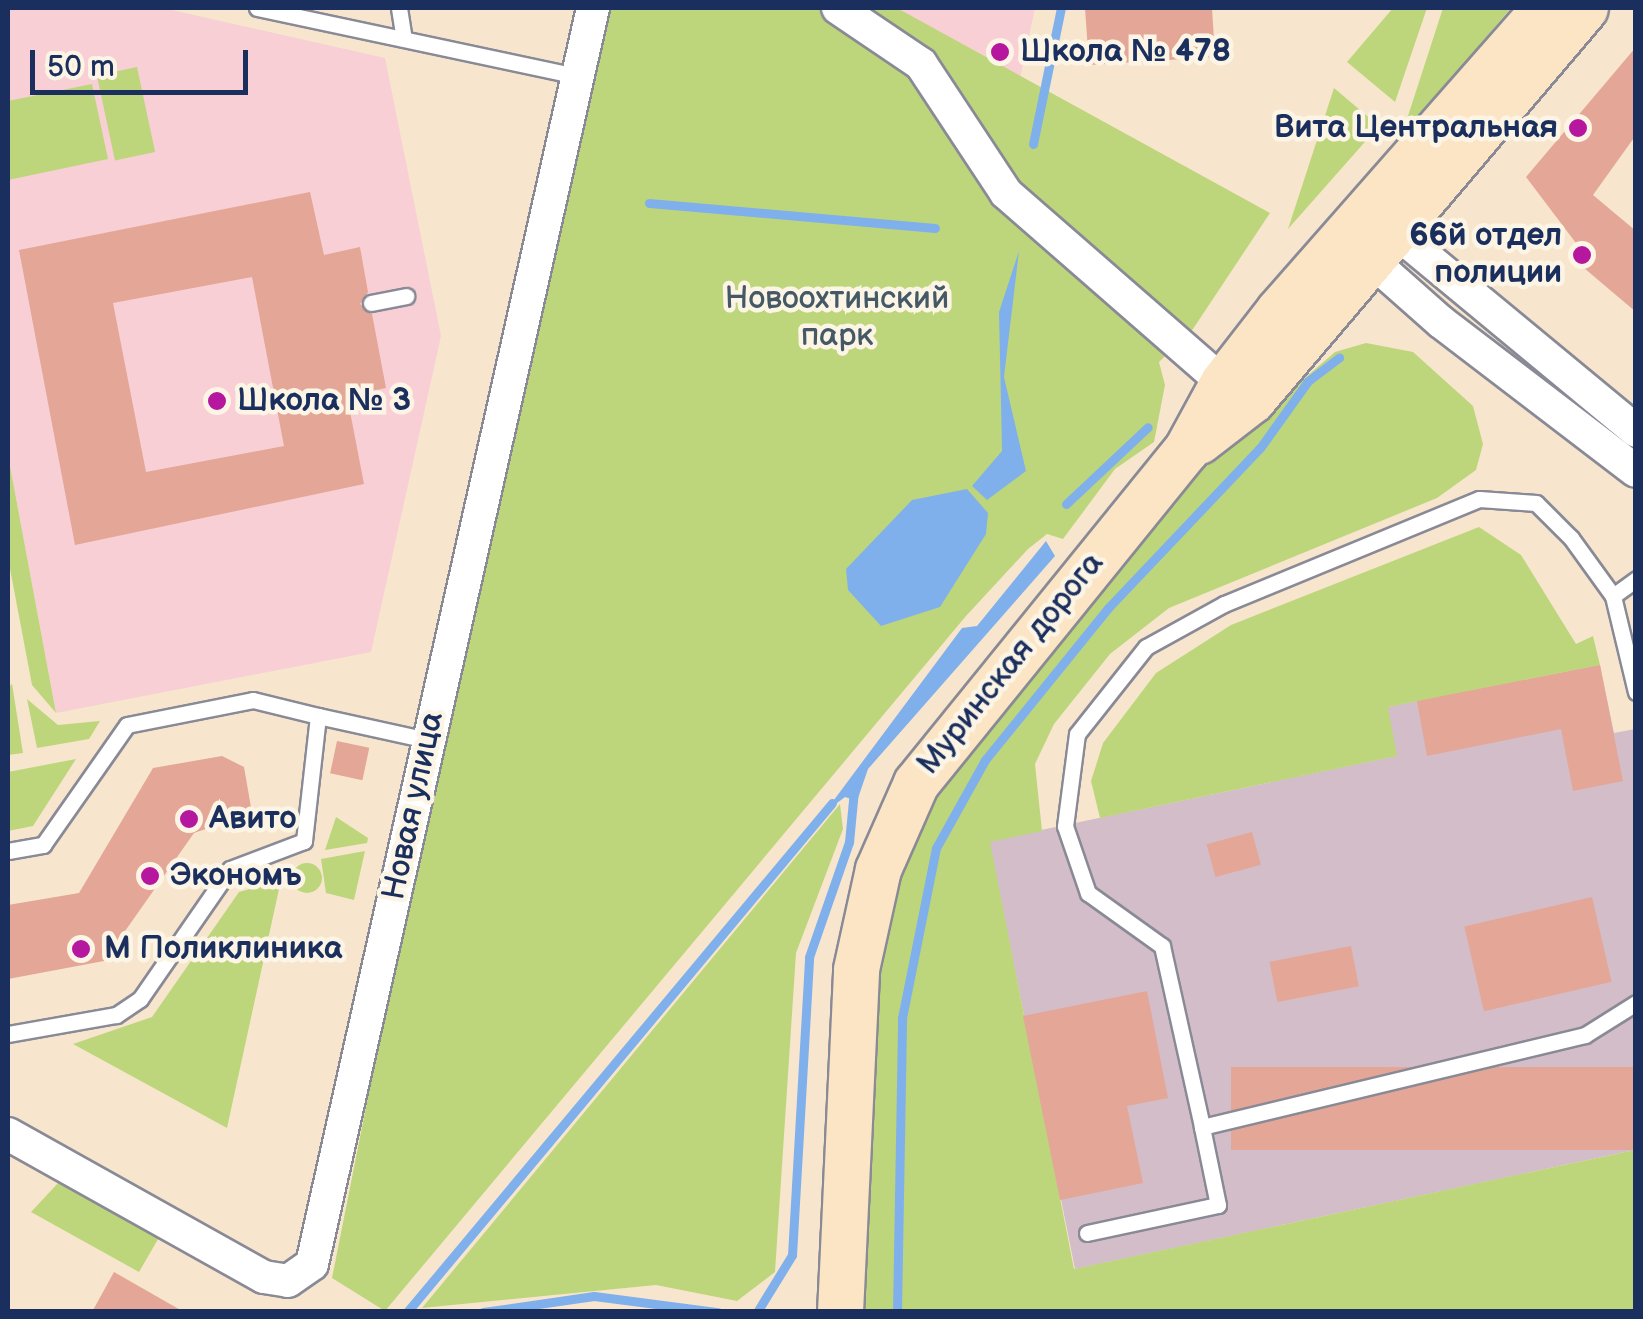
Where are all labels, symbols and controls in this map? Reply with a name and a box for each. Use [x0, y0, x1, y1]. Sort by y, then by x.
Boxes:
scale bar [35, 30, 252, 92]
place label: Школа № 478 [1020, 33, 1231, 71]
marker: Школа № 478 [989, 41, 1011, 63]
text: 50 m [47, 49, 115, 85]
place label: Вита Центральная [1274, 109, 1558, 147]
marker: Вита Центральная [1567, 117, 1589, 139]
place label: 66й отдел полиции [1409, 218, 1562, 293]
marker: 66й отдел полиции [1571, 244, 1593, 266]
park label: Новоохтинский парк [725, 281, 949, 356]
place label: Школа № 3 [237, 382, 411, 420]
marker: Школа № 3 [206, 390, 228, 412]
street label: Муринская дорога [910, 545, 1112, 783]
street label: Новая улица [375, 709, 453, 903]
place label: Авито [209, 800, 297, 838]
marker: Авито [178, 808, 200, 830]
place label: Экономъ [170, 857, 301, 895]
marker: Экономъ [139, 865, 161, 887]
place label: М Поликлиника [104, 930, 342, 968]
marker: М Поликлиника [68, 936, 94, 962]

